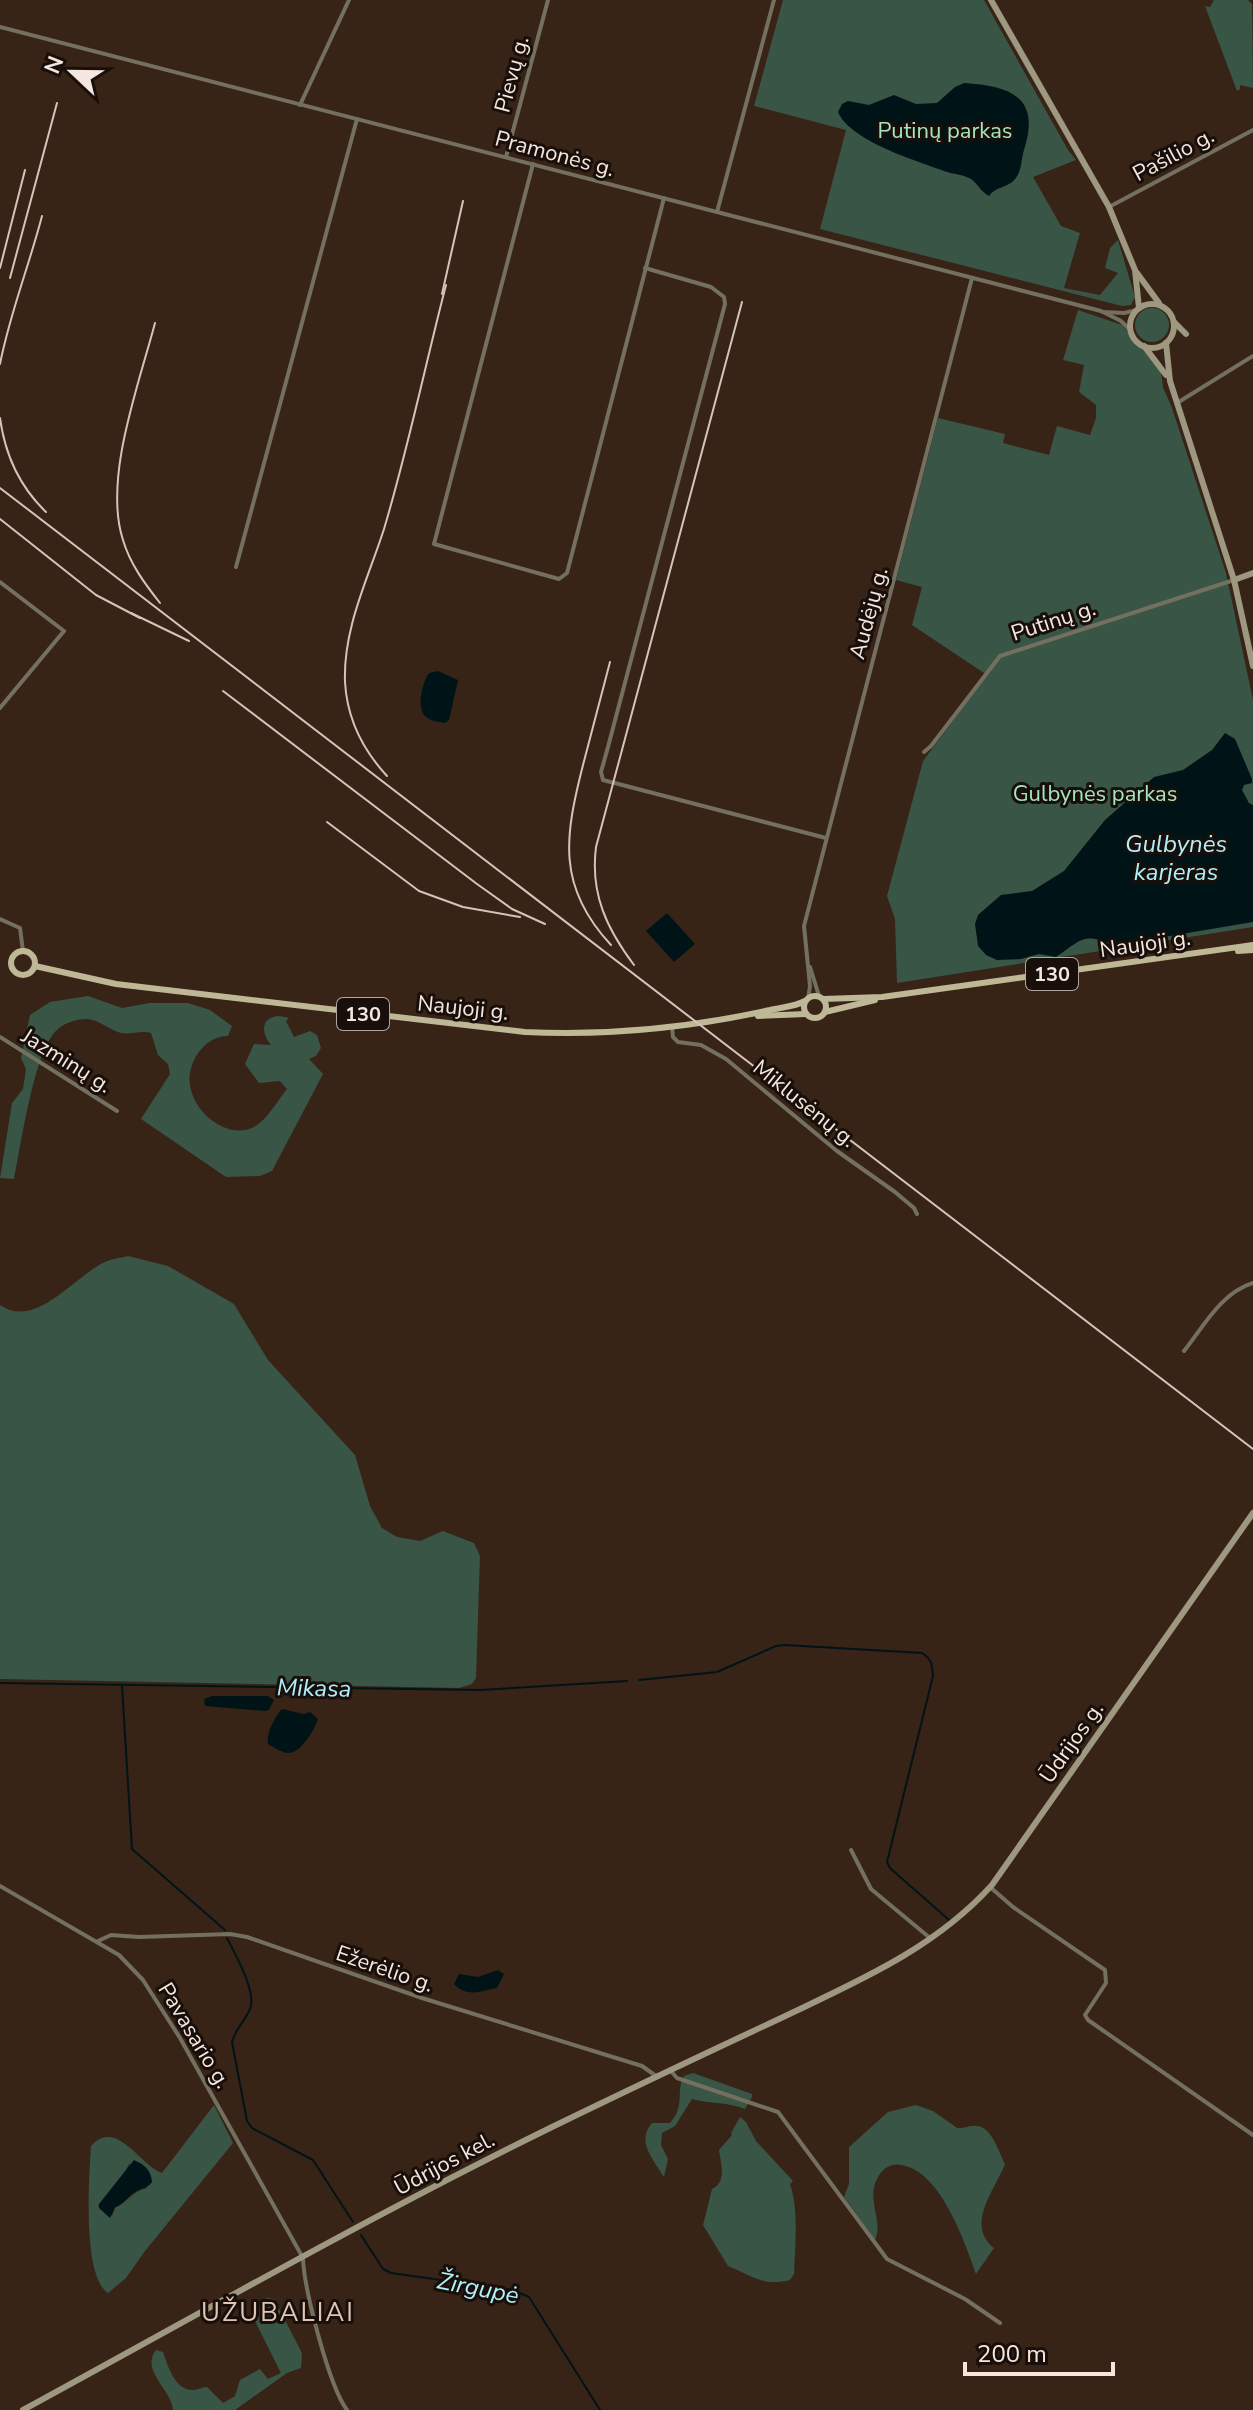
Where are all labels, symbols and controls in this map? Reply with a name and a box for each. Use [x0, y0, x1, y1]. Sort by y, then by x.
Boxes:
north arrow [32, 32, 112, 112]
street label: Pievų g. [487, 33, 537, 116]
text: N [37, 52, 71, 78]
park label: Putinų parkas [878, 116, 1012, 146]
street label: Pašilio g. [1128, 121, 1219, 189]
street label: Pramonės g. [492, 124, 618, 184]
street label: Audėjų g. [842, 564, 896, 663]
street label: Putinų g. [1007, 593, 1099, 649]
park label: Gulbynės parkas [1013, 779, 1177, 809]
water label: Gulbynės karjeras [1125, 828, 1227, 888]
street label: Naujoji g. [1098, 923, 1193, 965]
road number: 130 [1026, 958, 1078, 990]
street label: Naujoji g. [416, 988, 510, 1028]
road number: 130 [337, 998, 389, 1030]
street label: Jazminų g. [15, 1021, 117, 1100]
street label: Miklusėnų g. [747, 1053, 862, 1155]
water label: Mikasa [276, 1671, 352, 1705]
street label: Ūdrijos g. [1033, 1696, 1111, 1789]
street label: Ežerėlio g. [332, 1938, 437, 2000]
street label: Pavasario g. [151, 1977, 238, 2094]
street label: Ūdrijos kel. [389, 2125, 500, 2203]
water label: Žirgupė [434, 2264, 522, 2312]
district label: UŽUBALIAI [201, 2295, 355, 2330]
scale bar [965, 2326, 1113, 2376]
text: 200 m [977, 2338, 1047, 2370]

